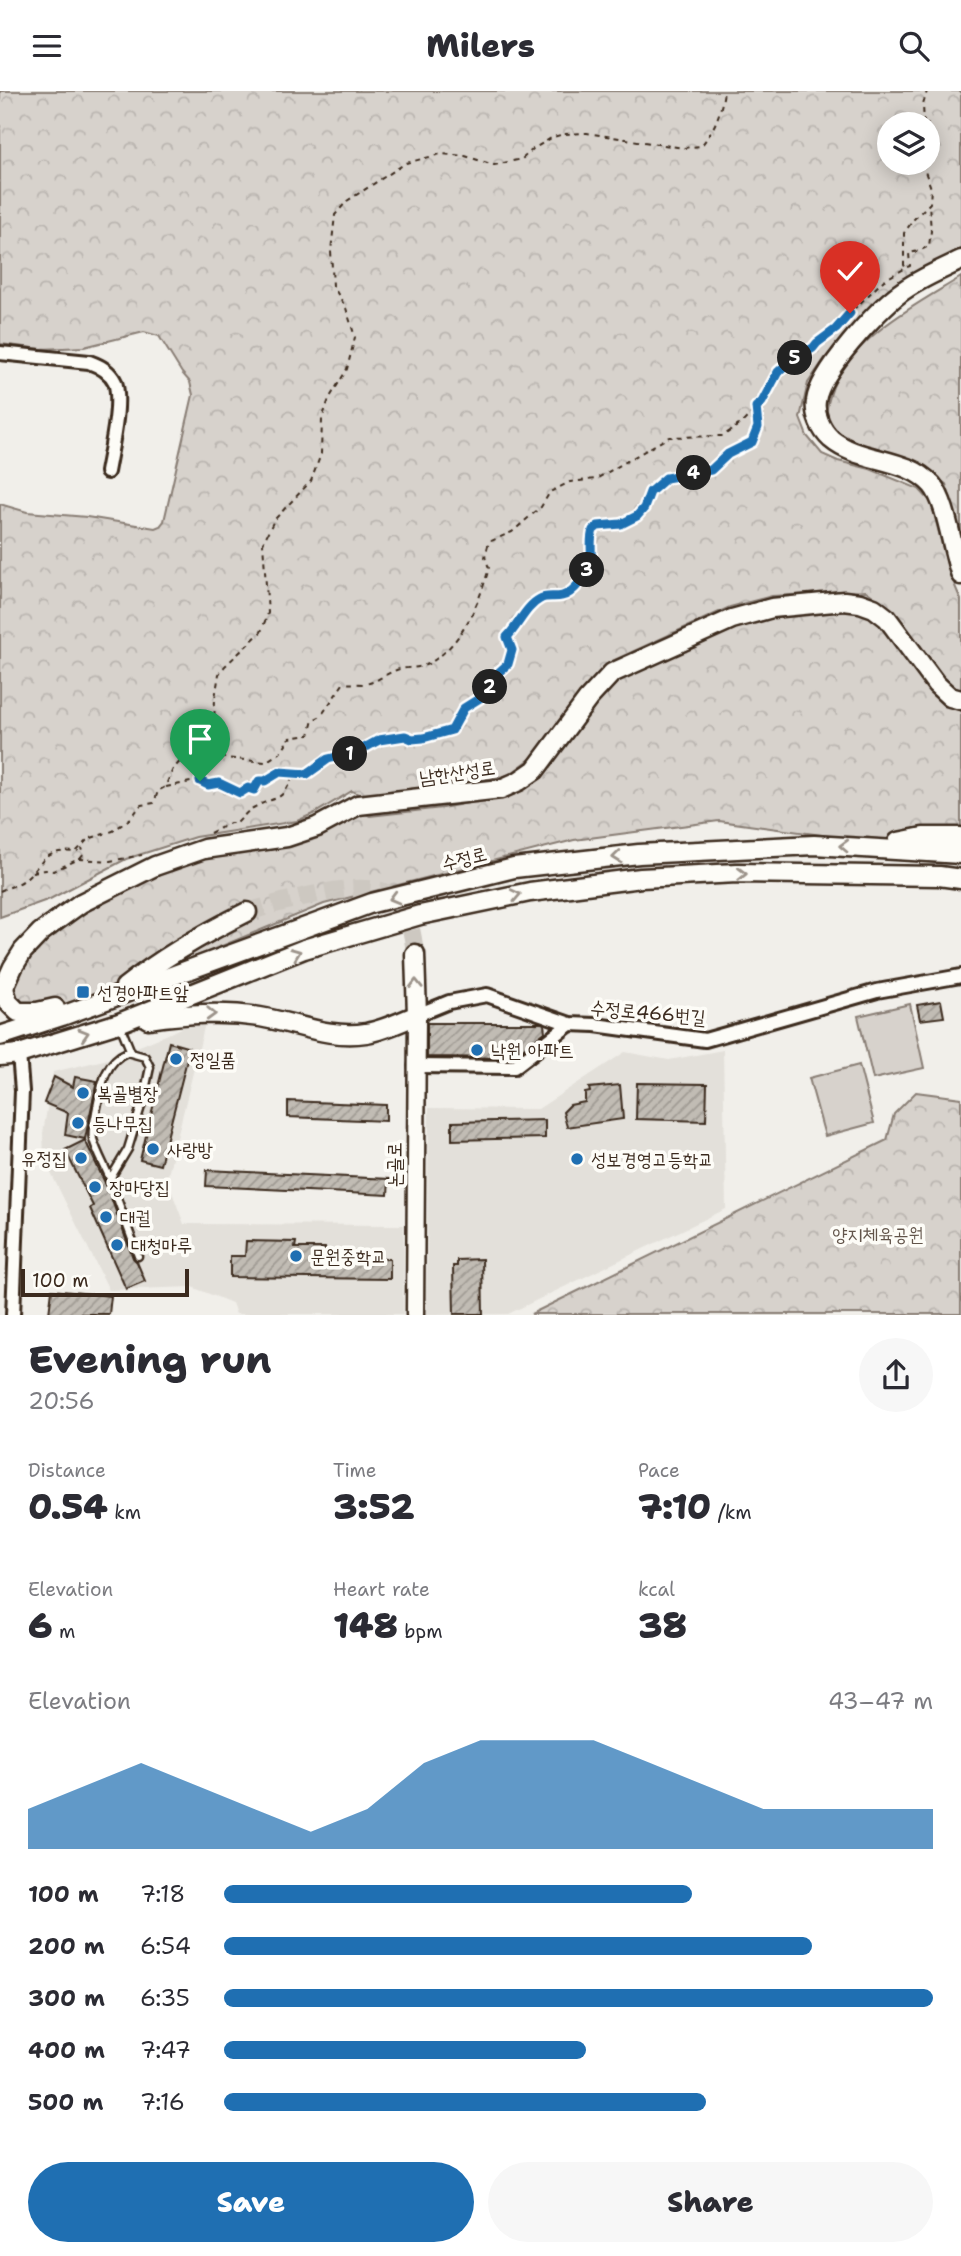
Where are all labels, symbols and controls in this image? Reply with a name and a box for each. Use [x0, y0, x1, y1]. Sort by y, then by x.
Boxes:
text: Milers [426, 24, 535, 67]
icon: menu [28, 27, 66, 65]
icon: search [895, 27, 933, 65]
map controls [877, 112, 940, 175]
button: layers [877, 112, 940, 175]
pin [820, 241, 880, 313]
icon: check [831, 252, 869, 290]
pin: 5 [778, 341, 812, 375]
text: 5 [789, 345, 800, 370]
pin: 4 [676, 455, 712, 491]
text: 4 [687, 460, 700, 485]
pin: 3 [570, 553, 604, 587]
text: 3 [580, 557, 593, 582]
pin: 2 [472, 669, 508, 705]
text: 2 [483, 674, 496, 699]
pin [170, 709, 230, 781]
icon: arrive [181, 720, 219, 758]
pin: 1 [332, 737, 368, 771]
text: 1 [345, 741, 354, 766]
street label: 남한산성로 [417, 755, 497, 790]
one-way arrow [838, 839, 849, 854]
street label: 수정로 [439, 841, 489, 876]
one-way arrow [611, 849, 623, 864]
one-way arrow [737, 866, 748, 881]
one-way arrow [510, 888, 522, 903]
one-way arrow [388, 889, 400, 904]
one-way arrow [289, 947, 301, 961]
one-way arrow [408, 979, 424, 989]
place label: 선경아파트앞 [97, 980, 189, 1005]
marker: 선경아파트앞 [75, 984, 91, 1000]
street label: 수정로466번길 [589, 995, 707, 1030]
one-way arrow [206, 1006, 217, 1021]
one-way arrow [77, 1028, 89, 1043]
place label: 낙원 아파트 [491, 1038, 574, 1063]
marker: 낙원 아파트 [469, 1042, 485, 1058]
place label: 정일품 [190, 1047, 236, 1072]
marker: 정일품 [168, 1051, 184, 1067]
place label: 복골별장 [97, 1081, 158, 1106]
marker: 복골별장 [75, 1085, 91, 1101]
place label: 등나무집 [92, 1111, 153, 1136]
marker: 등나무집 [70, 1115, 86, 1131]
place label: 사랑방 [167, 1137, 214, 1162]
marker: 사랑방 [145, 1141, 161, 1157]
street label: 논골로 [382, 1142, 407, 1188]
place label: 유정집 [21, 1146, 67, 1171]
place label: 성보경영고등학교 [591, 1147, 713, 1172]
marker: 유정집 [73, 1150, 89, 1166]
marker: 성보경영고등학교 [569, 1151, 585, 1167]
place label: 장마당집 [109, 1175, 170, 1200]
marker: 장마당집 [87, 1179, 103, 1195]
place label: 대궐 [120, 1205, 151, 1230]
marker: 대궐 [98, 1209, 114, 1225]
park label: 양지체육공원 [832, 1222, 924, 1247]
place label: 대청마루 [131, 1233, 192, 1258]
marker: 대청마루 [109, 1237, 125, 1253]
place label: 문원중학교 [310, 1244, 386, 1269]
marker: 문원중학교 [288, 1248, 304, 1264]
scale bar [21, 1265, 189, 1297]
text: 100 m [32, 1268, 89, 1293]
text: Evening run [28, 1334, 271, 1385]
button: share [859, 1338, 933, 1412]
text: 20:56 [28, 1386, 95, 1416]
text: Distance [28, 1458, 106, 1483]
text: Time [333, 1458, 377, 1483]
text: Pace [638, 1458, 680, 1483]
text: 0.54 [28, 1483, 108, 1530]
text: 3:52 [333, 1483, 414, 1530]
text: 7:10 [638, 1483, 711, 1530]
text: km [108, 1500, 141, 1525]
text: /km [711, 1500, 752, 1525]
text: Elevation [28, 1577, 113, 1602]
text: Heart rate [333, 1577, 430, 1602]
text: kcal [638, 1577, 675, 1602]
text: 6 [28, 1602, 53, 1649]
text: 148 [333, 1602, 398, 1649]
text: 38 [638, 1602, 687, 1649]
text: m [53, 1619, 75, 1644]
text: bpm [398, 1619, 443, 1644]
text: Elevation [28, 1686, 131, 1716]
text: 43–47 m [828, 1686, 933, 1716]
text: 100 m [28, 1879, 99, 1909]
text: 7:18 [140, 1879, 185, 1909]
text: 200 m [28, 1931, 105, 1961]
text: 6:54 [140, 1931, 191, 1961]
text: 300 m [28, 1983, 105, 2013]
text: 6:35 [140, 1983, 190, 2013]
text: 400 m [28, 2035, 105, 2065]
text: 7:47 [140, 2035, 191, 2065]
text: 500 m [28, 2087, 103, 2117]
text: 7:16 [140, 2087, 185, 2117]
button: Save [28, 2162, 474, 2242]
button: Share [488, 2162, 933, 2242]

